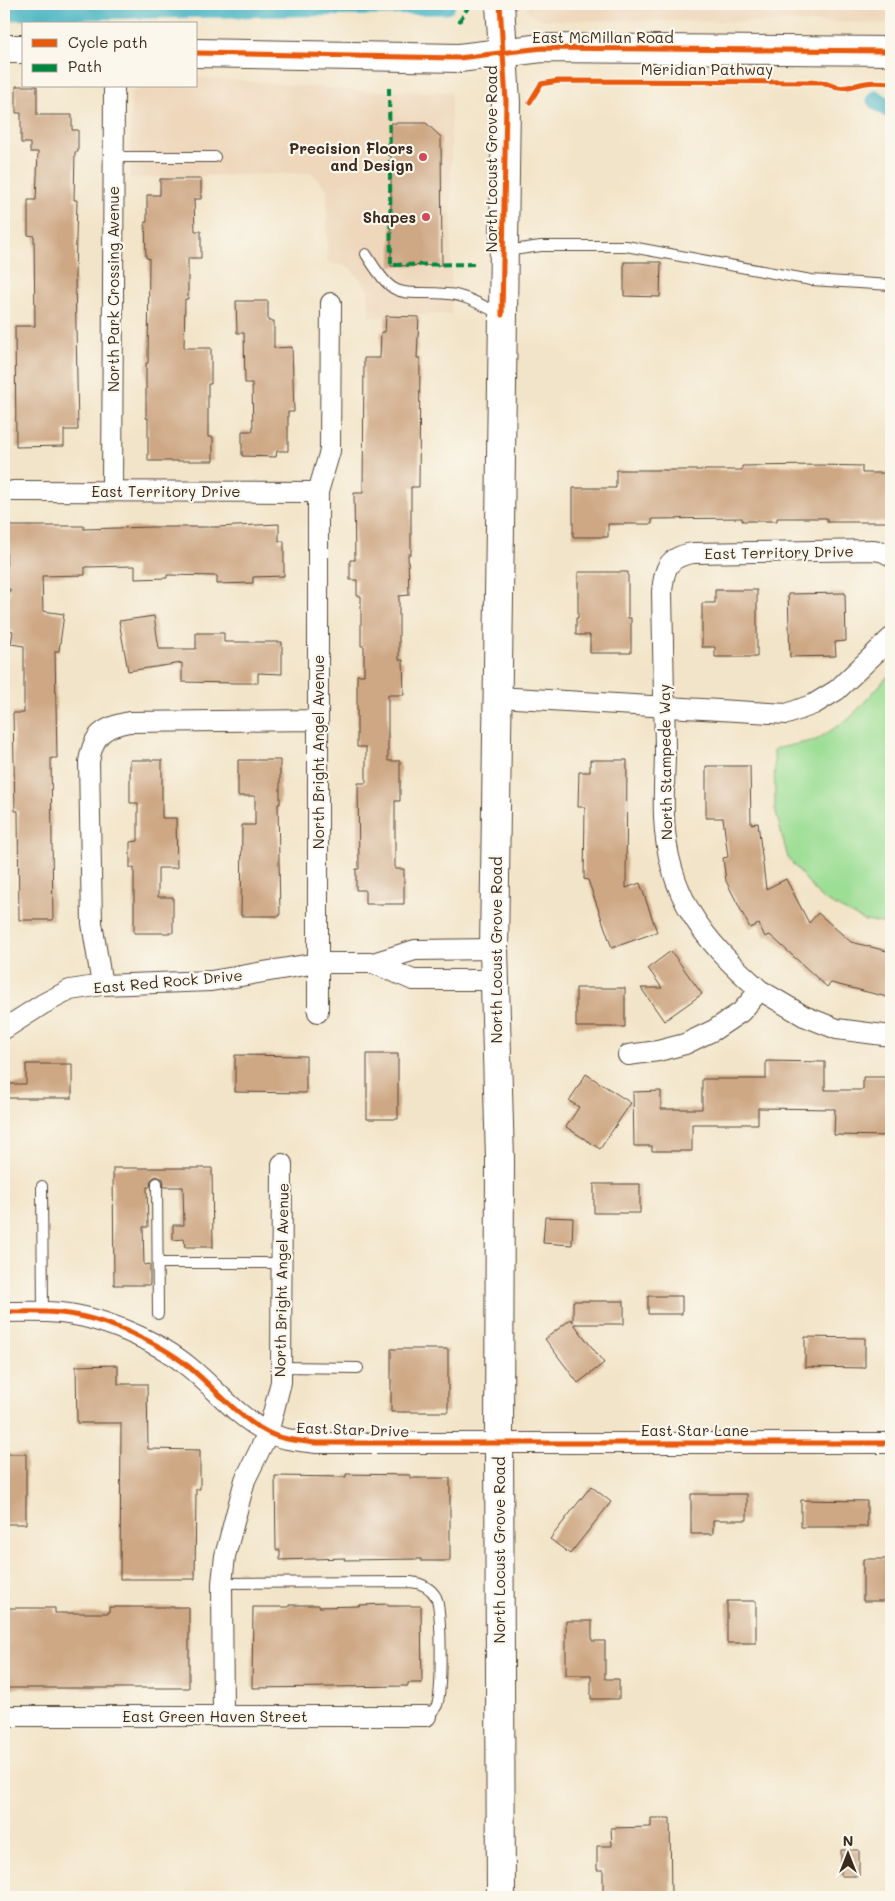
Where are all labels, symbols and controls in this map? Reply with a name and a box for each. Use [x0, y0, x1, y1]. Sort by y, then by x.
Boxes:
legend [22, 22, 198, 88]
street label: East McMillan Road [532, 27, 674, 47]
text: Cycle path [68, 32, 147, 52]
text: Path [68, 56, 102, 76]
street label: Meridian Pathway [641, 59, 773, 79]
street label: North Locust Grove Road [481, 66, 501, 252]
place label: Precision Floors and Design [289, 138, 413, 175]
marker: Precision Floors and Design [417, 151, 429, 163]
street label: North Park Crossing Avenue [103, 186, 123, 392]
place label: Shapes [363, 207, 416, 227]
marker: Shapes [420, 211, 432, 223]
street label: East Territory Drive [91, 481, 241, 501]
street label: East Territory Drive [704, 541, 854, 563]
street label: North Bright Angel Avenue [308, 655, 328, 849]
street label: North Stampede Way [654, 684, 676, 840]
street label: North Locust Grove Road [486, 857, 506, 1043]
street label: East Red Rock Drive [93, 965, 243, 997]
street label: North Bright Angel Avenue [269, 1183, 293, 1377]
street label: East Star Drive [296, 1417, 410, 1441]
street label: East Star Lane [641, 1420, 749, 1440]
street label: North Locust Grove Road [489, 1457, 509, 1643]
street label: East Green Haven Street [122, 1706, 308, 1726]
north arrow [822, 1828, 872, 1878]
text: N [843, 1831, 853, 1850]

